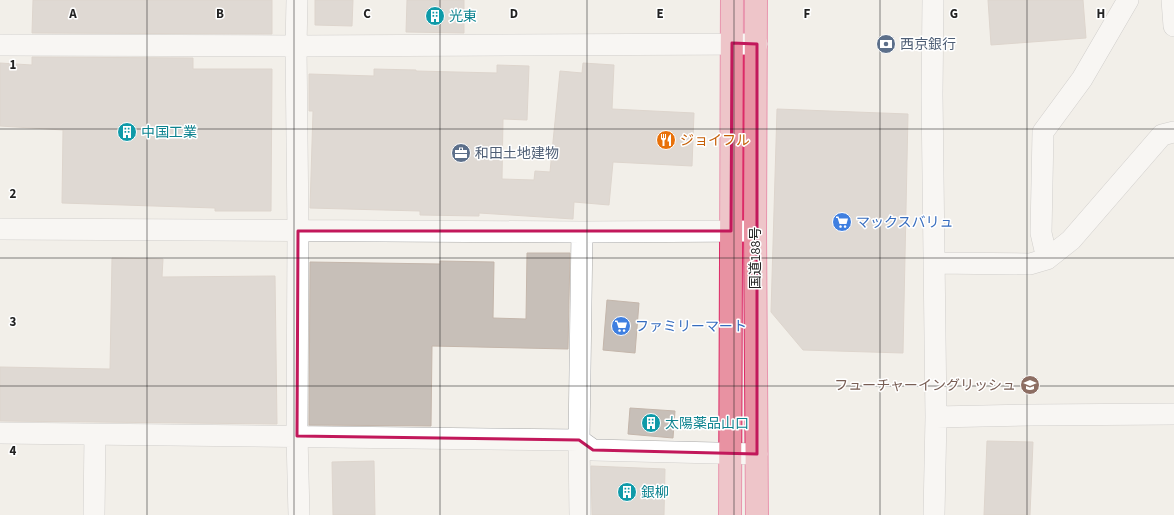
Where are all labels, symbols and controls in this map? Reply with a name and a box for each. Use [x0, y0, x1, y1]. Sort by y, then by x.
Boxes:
text: A [68, 5, 77, 23]
text: B [216, 5, 224, 23]
text: C [363, 5, 371, 23]
building icon: 光東 [424, 5, 446, 27]
text: D [510, 5, 518, 23]
text: E [656, 5, 664, 23]
text: F [804, 5, 811, 23]
text: G [950, 5, 958, 23]
text: H [1097, 5, 1105, 23]
place label: 光東 [449, 7, 477, 27]
bank icon: 西京銀行 [875, 33, 897, 55]
place label: 西京銀行 [900, 35, 956, 55]
text: 1 [10, 56, 17, 74]
building icon: 中国工業 [116, 121, 138, 143]
place label: 中国工業 [141, 123, 197, 143]
restaurant icon: ジョイフル [655, 129, 677, 151]
place label: ジョイフル [680, 131, 750, 151]
office icon: 和田土地建物 [450, 142, 472, 164]
place label: 和田土地建物 [475, 144, 559, 164]
text: 2 [10, 185, 17, 203]
supermarket icon: マックスバリュ [831, 211, 853, 233]
place label: マックスバリュ [856, 213, 954, 233]
street label: 国道188号 [746, 227, 766, 289]
text: 3 [10, 313, 17, 331]
supermarket icon: ファミリーマート [610, 315, 632, 337]
place label: ファミリーマート [635, 317, 747, 337]
school or university icon: フューチャーイングリッシュ [1019, 374, 1041, 396]
place label: フューチャーイングリッシュ [834, 376, 1016, 396]
building icon: 太陽薬品山口 [640, 412, 662, 434]
place label: 太陽薬品山口 [665, 414, 749, 434]
text: 4 [10, 442, 17, 460]
building icon: 銀柳 [616, 481, 638, 503]
place label: 銀柳 [641, 483, 669, 503]

